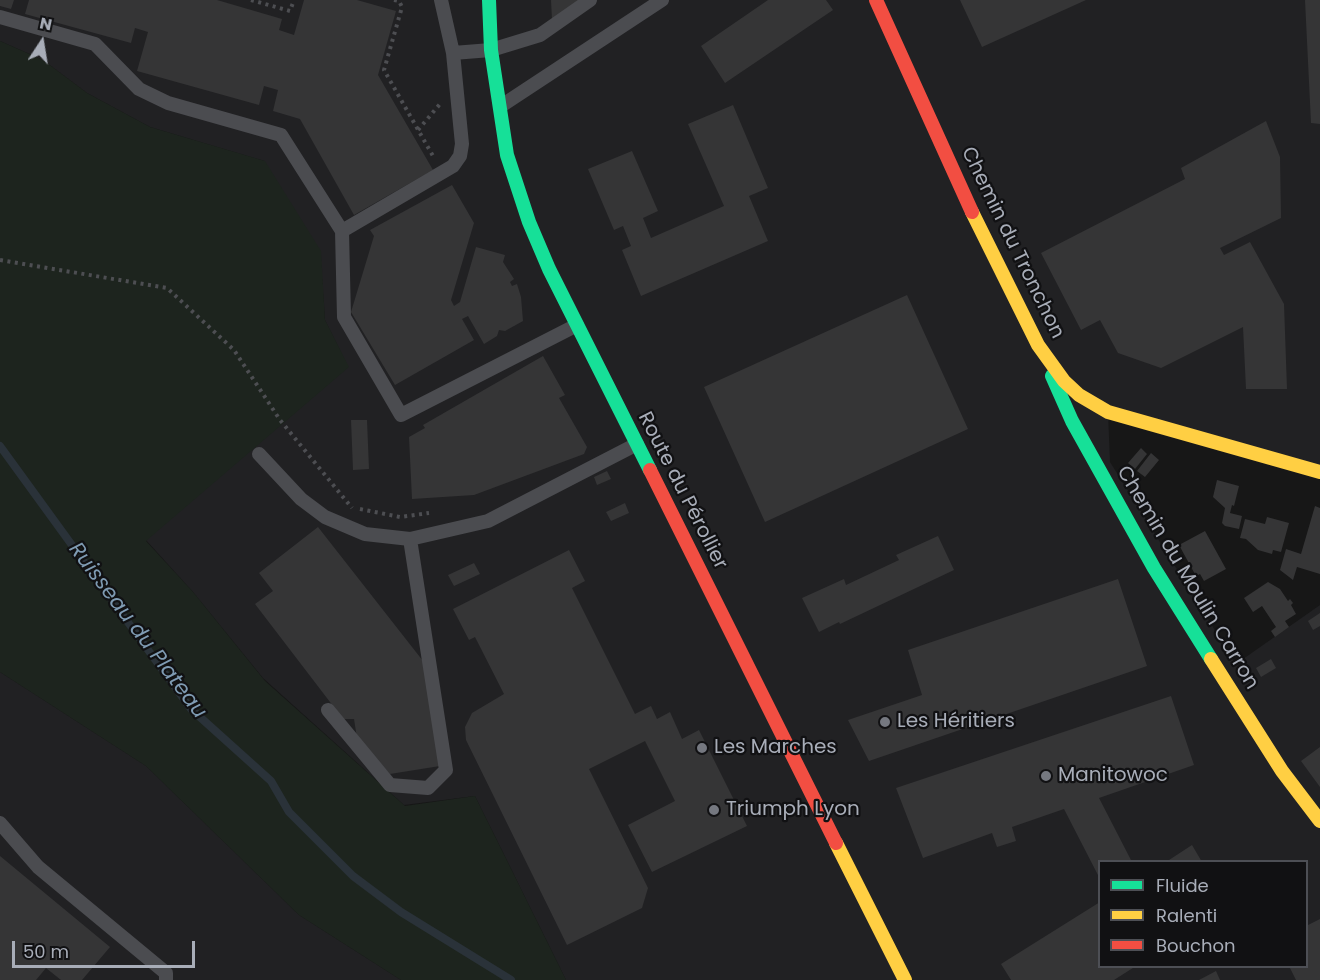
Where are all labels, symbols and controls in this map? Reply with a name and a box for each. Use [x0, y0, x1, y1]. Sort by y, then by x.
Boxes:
text: N [38, 11, 54, 36]
north arrow [12, 12, 72, 72]
street label: Chemin du Tronchon [955, 143, 1069, 343]
street label: Route du Pérollier [632, 408, 732, 574]
street label: Chemin du Moulin Carron [1111, 462, 1263, 694]
water label: Ruisseau du Plateau [63, 538, 211, 724]
place label: Les Héritiers [897, 710, 1015, 734]
marker: Les Héritiers [878, 715, 892, 729]
place label: Les Marches [714, 736, 837, 760]
marker: Les Marches [695, 741, 709, 755]
place label: Manitowoc [1058, 764, 1168, 788]
marker: Manitowoc [1039, 769, 1053, 783]
place label: Triumph Lyon [726, 798, 860, 822]
marker: Triumph Lyon [707, 803, 721, 817]
legend [1098, 860, 1308, 968]
text: Fluide [1156, 873, 1209, 898]
text: Ralenti [1156, 903, 1217, 928]
scale bar [15, 929, 198, 967]
text: Bouchon [1156, 933, 1236, 958]
text: 50 m [23, 939, 69, 964]

